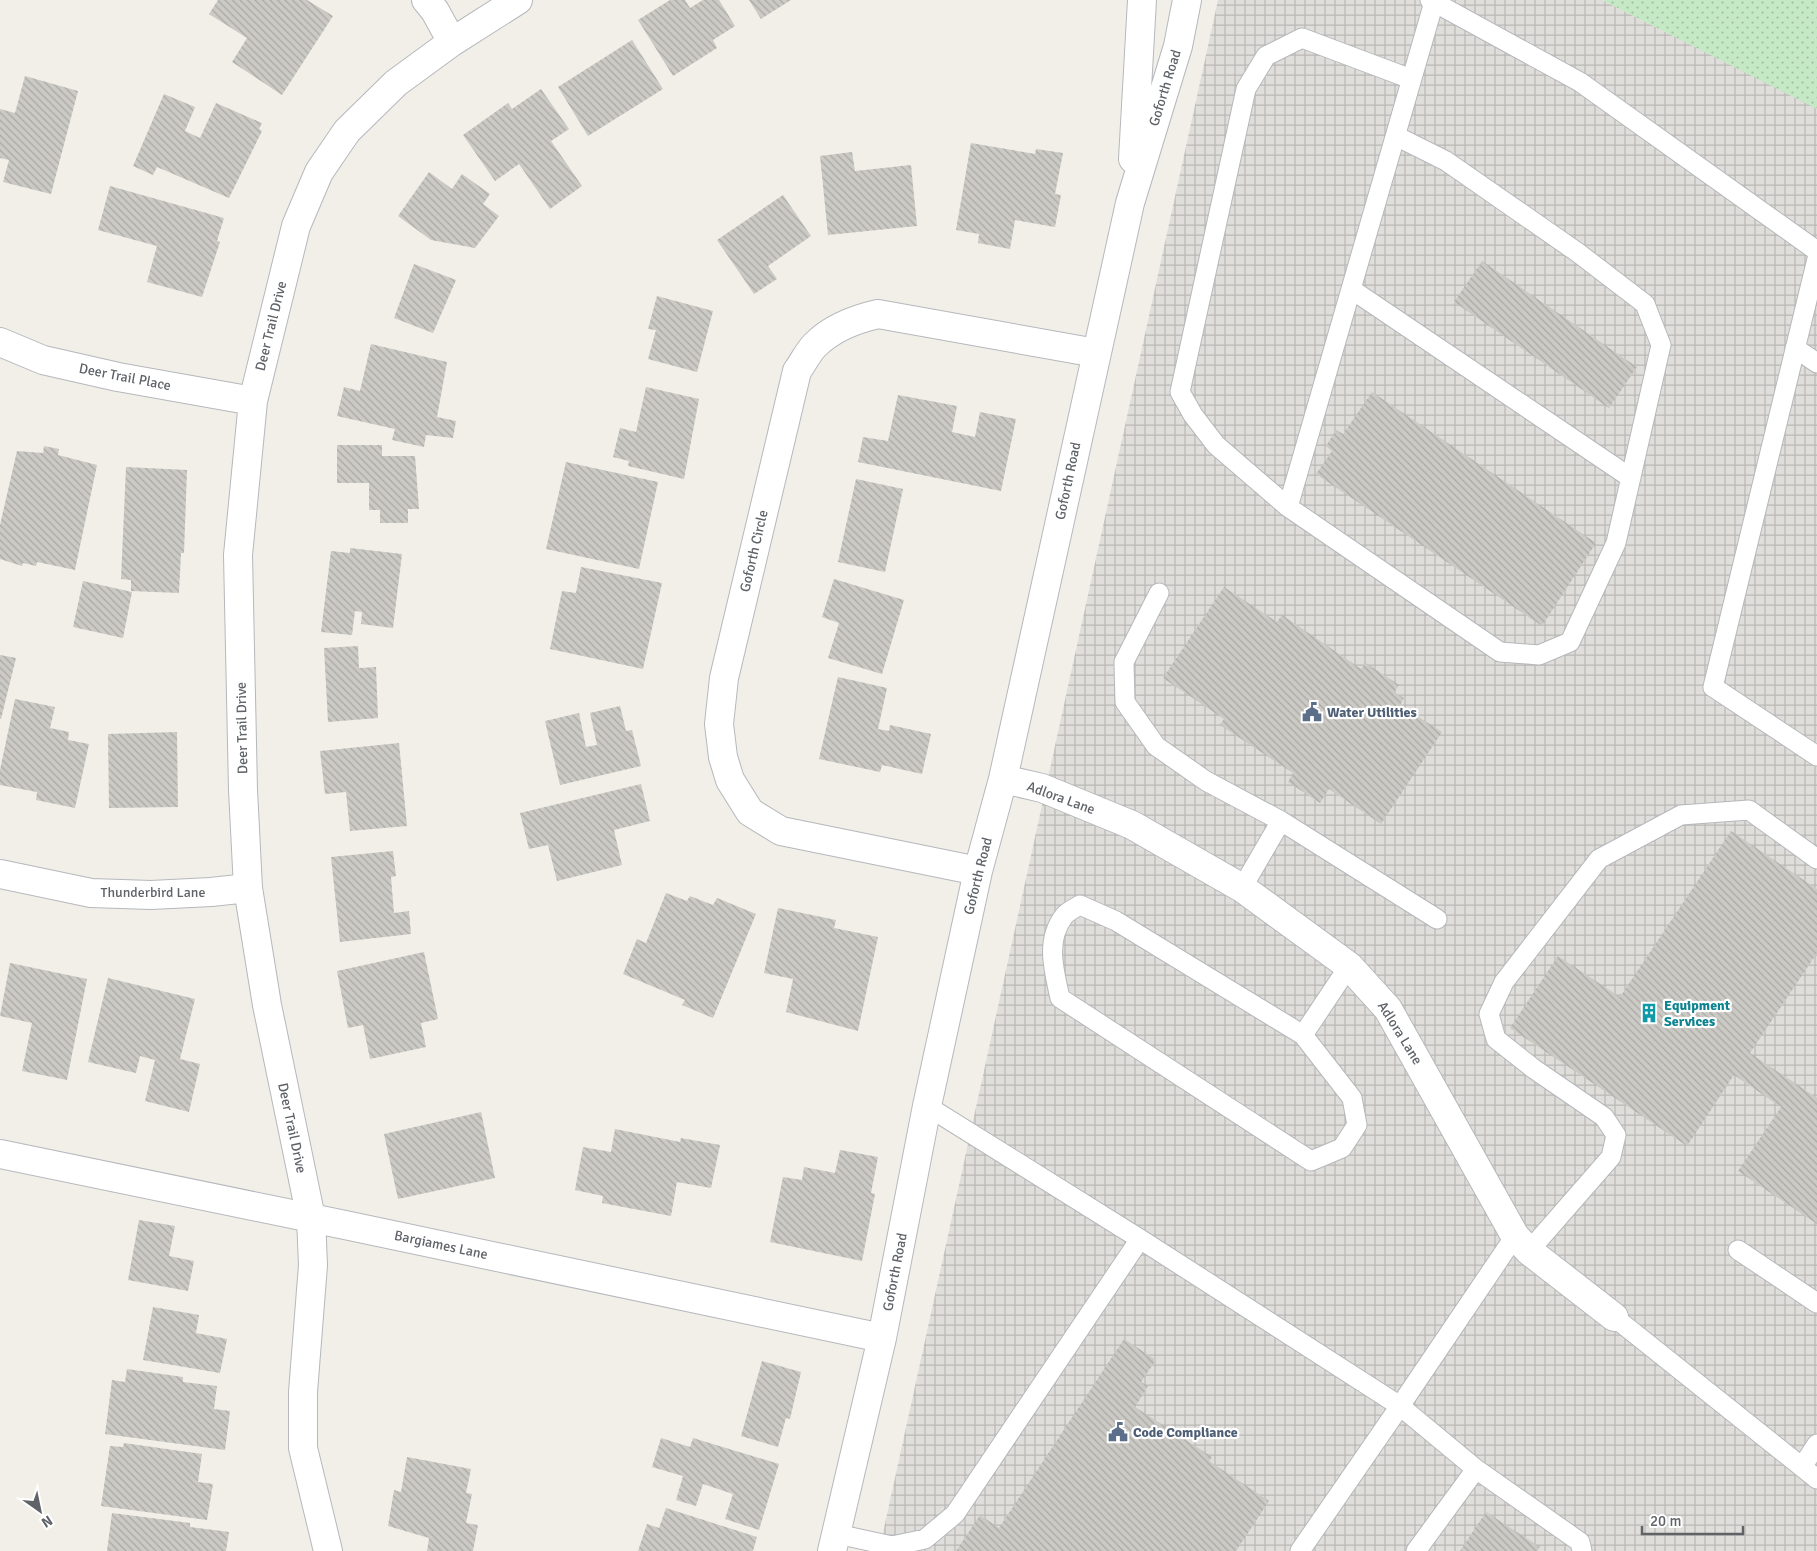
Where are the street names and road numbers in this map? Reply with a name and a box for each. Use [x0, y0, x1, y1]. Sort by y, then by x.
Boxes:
street label: Goforth Road [1145, 48, 1185, 128]
street label: Deer Trail Drive [252, 279, 290, 373]
street label: Deer Trail Place [78, 360, 172, 394]
street label: Goforth Road [1051, 441, 1085, 521]
street label: Goforth Circle [736, 508, 772, 594]
street label: Deer Trail Drive [233, 682, 251, 774]
street label: Adlora Lane [1025, 778, 1097, 818]
street label: Goforth Road [960, 836, 996, 916]
street label: Thunderbird Lane [101, 884, 206, 901]
street label: Adlora Lane [1374, 998, 1426, 1068]
street label: Deer Trail Drive [274, 1081, 310, 1175]
street label: Bargiames Lane [393, 1227, 489, 1263]
street label: Goforth Road [879, 1232, 911, 1312]

